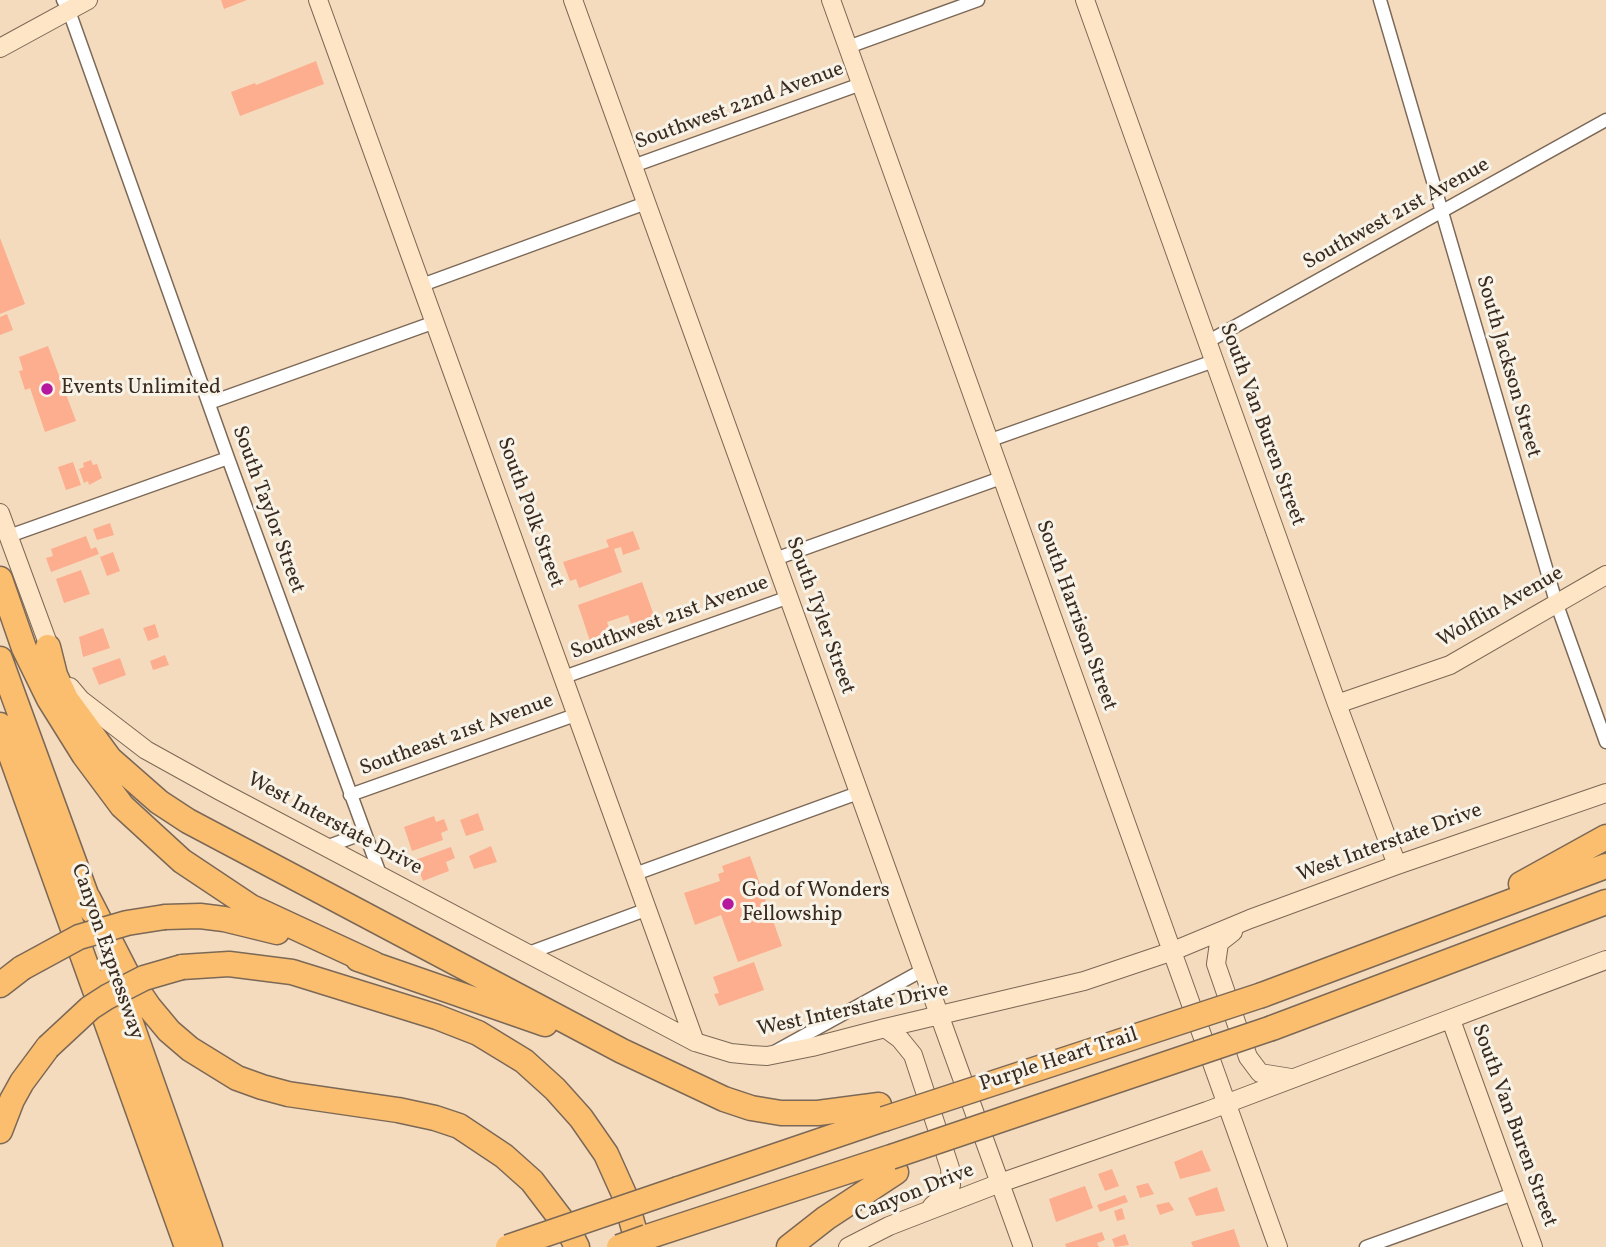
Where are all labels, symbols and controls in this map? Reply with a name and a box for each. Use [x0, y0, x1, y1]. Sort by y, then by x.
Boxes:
street label: Southwest 22nd Avenue [632, 58, 848, 156]
street label: Southwest 21st Avenue [1300, 153, 1494, 277]
street label: South Jackson Street [1469, 273, 1545, 461]
street label: South Van Buren Street [1213, 320, 1309, 530]
place label: Events Unlimited [61, 376, 221, 402]
marker: Events Unlimited [39, 381, 55, 397]
street label: South Taylor Street [225, 423, 309, 597]
street label: South Polk Street [490, 434, 568, 592]
street label: South Harrison Street [1029, 517, 1121, 715]
street label: South Tyler Street [779, 534, 859, 698]
street label: Wolflin Avenue [1433, 562, 1569, 654]
street label: Southwest 21st Avenue [568, 571, 772, 667]
street label: Southeast 21st Avenue [357, 689, 557, 783]
street label: West Interstate Drive [242, 768, 426, 882]
street label: West Interstate Drive [1294, 799, 1486, 889]
street label: Canyon Expressway [64, 861, 148, 1043]
place label: God of Wonders Fellowship [742, 879, 890, 929]
marker: God of Wonders Fellowship [720, 896, 736, 912]
street label: West Interstate Drive [755, 978, 951, 1044]
street label: South Van Buren Street [1465, 1021, 1561, 1231]
street label: Purple Heart Trail [977, 1024, 1141, 1098]
street label: Canyon Drive [852, 1159, 978, 1229]

